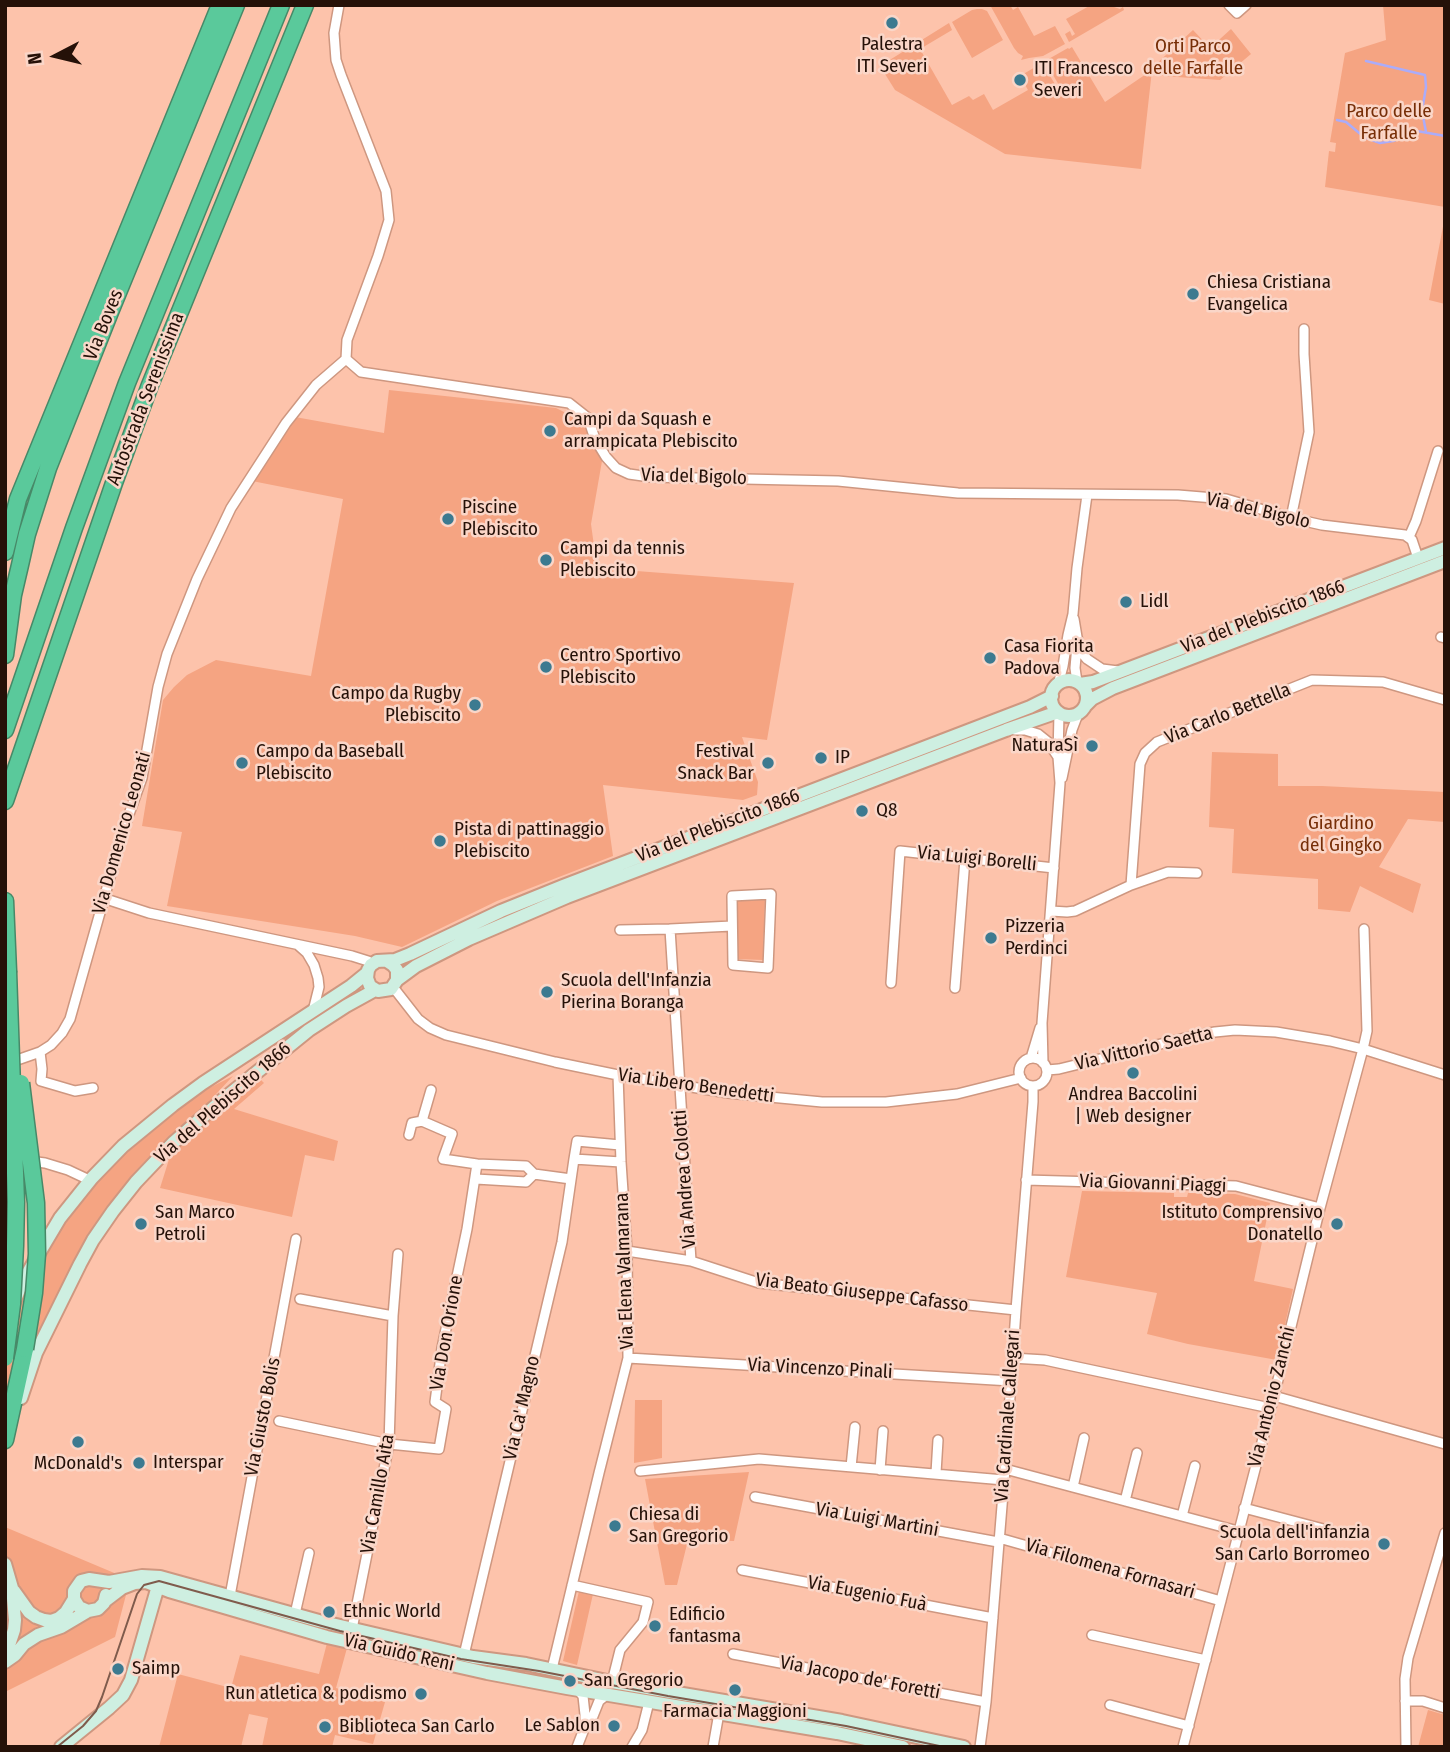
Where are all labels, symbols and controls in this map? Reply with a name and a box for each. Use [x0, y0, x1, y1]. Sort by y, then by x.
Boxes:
marker: Palestra ITI Severi [884, 15, 900, 31]
north arrow [21, 21, 91, 91]
place label: Palestra ITI Severi [856, 34, 928, 78]
park label: Orti Parco delle Farfalle [1143, 36, 1243, 80]
text: N [23, 52, 47, 66]
place label: ITI Francesco Severi [1034, 58, 1133, 102]
marker: ITI Francesco Severi [1012, 72, 1028, 88]
park label: Parco delle Farfalle [1346, 101, 1432, 145]
place label: Chiesa Cristiana Evangelica [1207, 272, 1331, 316]
street label: Via Boves [79, 286, 129, 364]
marker: Chiesa Cristiana Evangelica [1185, 286, 1201, 302]
street label: Autostrada Serenissima [103, 309, 189, 489]
place label: Campi da Squash e arrampicata Plebiscito [564, 409, 738, 453]
marker: Campi da Squash e arrampicata Plebiscito [542, 423, 558, 439]
street label: Via del Bigolo [641, 464, 747, 490]
street label: Via del Bigolo [1204, 488, 1312, 534]
place label: Piscine Plebiscito [462, 497, 538, 541]
marker: Piscine Plebiscito [440, 511, 456, 527]
place label: Campi da tennis Plebiscito [560, 538, 685, 582]
marker: Campi da tennis Plebiscito [538, 552, 554, 568]
street label: Via del Plebiscito 1866 [1178, 575, 1348, 659]
place label: Lidl [1140, 591, 1168, 613]
marker: Lidl [1118, 594, 1134, 610]
place label: Casa Fiorita Padova [1004, 636, 1094, 680]
place label: Centro Sportivo Plebiscito [560, 645, 681, 689]
marker: Casa Fiorita Padova [982, 650, 998, 666]
marker: Centro Sportivo Plebiscito [538, 659, 554, 675]
street label: Via Carlo Bettella [1162, 678, 1294, 750]
place label: Campo da Rugby Plebiscito [331, 683, 461, 727]
marker: Campo da Rugby Plebiscito [467, 697, 483, 713]
place label: NaturaSì [1011, 735, 1078, 757]
marker: NaturaSì [1084, 738, 1100, 754]
place label: Campo da Baseball Plebiscito [256, 741, 404, 785]
place label: Festival Snack Bar [677, 741, 754, 785]
place label: IP [835, 747, 850, 769]
street label: Via Domenico Leonati [88, 749, 156, 917]
marker: IP [813, 750, 829, 766]
marker: Campo da Baseball Plebiscito [234, 755, 250, 771]
marker: Festival Snack Bar [760, 755, 776, 771]
street label: Via del Plebiscito 1866 [633, 784, 803, 868]
place label: Q8 [876, 800, 897, 822]
marker: Q8 [854, 803, 870, 819]
park label: Giardino del Gingko [1300, 813, 1382, 857]
place label: Pista di pattinaggio Plebiscito [454, 819, 604, 863]
marker: Pista di pattinaggio Plebiscito [432, 833, 448, 849]
street label: Via Luigi Borelli [916, 841, 1038, 877]
place label: Pizzeria Perdinci [1005, 916, 1068, 960]
marker: Pizzeria Perdinci [983, 930, 999, 946]
place label: Scuola dell'Infanzia Pierina Boranga [561, 970, 712, 1014]
marker: Scuola dell'Infanzia Pierina Boranga [539, 984, 555, 1000]
street label: Via Vittorio Saetta [1073, 1022, 1215, 1076]
street label: Via del Plebiscito 1866 [150, 1038, 296, 1168]
street label: Via Libero Benedetti [616, 1064, 776, 1108]
marker: Andrea Baccolini | Web designer [1125, 1065, 1141, 1081]
place label: Andrea Baccolini | Web designer [1068, 1084, 1198, 1128]
street label: Via Andrea Colotti [669, 1109, 701, 1249]
street label: Via Giovanni Piaggi [1079, 1170, 1227, 1198]
street label: Via Elena Valmarana [611, 1192, 639, 1350]
place label: San Marco Petroli [155, 1202, 235, 1246]
place label: Istituto Comprensivo Donatello [1162, 1202, 1323, 1246]
marker: San Marco Petroli [133, 1216, 149, 1232]
marker: Istituto Comprensivo Donatello [1329, 1216, 1345, 1232]
street label: Via Beato Giuseppe Cafasso [754, 1269, 970, 1317]
street label: Via Don Orione [426, 1274, 468, 1392]
street label: Via Antonio Zanchi [1243, 1324, 1301, 1470]
street label: Via Cardinale Callegari [991, 1329, 1025, 1503]
street label: Via Ca' Magno [499, 1353, 545, 1463]
street label: Via Vincenzo Pinali [747, 1354, 893, 1384]
street label: Via Giusto Bolis [240, 1356, 286, 1478]
street label: Via Camillo Aita [356, 1432, 400, 1556]
marker: McDonald's [70, 1434, 86, 1450]
place label: Interspar [153, 1452, 224, 1474]
place label: McDonald's [34, 1453, 122, 1475]
marker: Interspar [131, 1455, 147, 1471]
street label: Via Luigi Martini [814, 1498, 940, 1542]
place label: Chiesa di San Gregorio [629, 1504, 729, 1548]
marker: Chiesa di San Gregorio [607, 1518, 623, 1534]
place label: Scuola dell'infanzia San Carlo Borromeo [1215, 1522, 1370, 1566]
street label: Via Filomena Fornasari [1022, 1534, 1198, 1604]
marker: Scuola dell'infanzia San Carlo Borromeo [1376, 1536, 1392, 1552]
street label: Via Eugenio Fuà [805, 1571, 929, 1617]
place label: Ethnic World [343, 1601, 441, 1623]
marker: Ethnic World [321, 1604, 337, 1620]
place label: Edificio fantasma [669, 1604, 741, 1648]
marker: Edificio fantasma [647, 1618, 663, 1634]
street label: Via Guido Reni [342, 1629, 456, 1677]
street label: Via Jacopo de' Foretti [778, 1651, 942, 1705]
place label: Saimp [132, 1658, 180, 1680]
marker: Saimp [110, 1661, 126, 1677]
place label: San Gregorio [584, 1670, 684, 1692]
marker: San Gregorio [562, 1673, 578, 1689]
marker: Farmacia Maggioni [727, 1682, 743, 1698]
place label: Run atletica & podismo [225, 1683, 407, 1705]
marker: Run atletica & podismo [413, 1686, 429, 1702]
place label: Farmacia Maggioni [663, 1701, 807, 1723]
place label: Le Sablon [524, 1715, 600, 1737]
place label: Biblioteca San Carlo [339, 1716, 495, 1738]
marker: Le Sablon [606, 1718, 622, 1734]
marker: Biblioteca San Carlo [317, 1719, 333, 1735]

